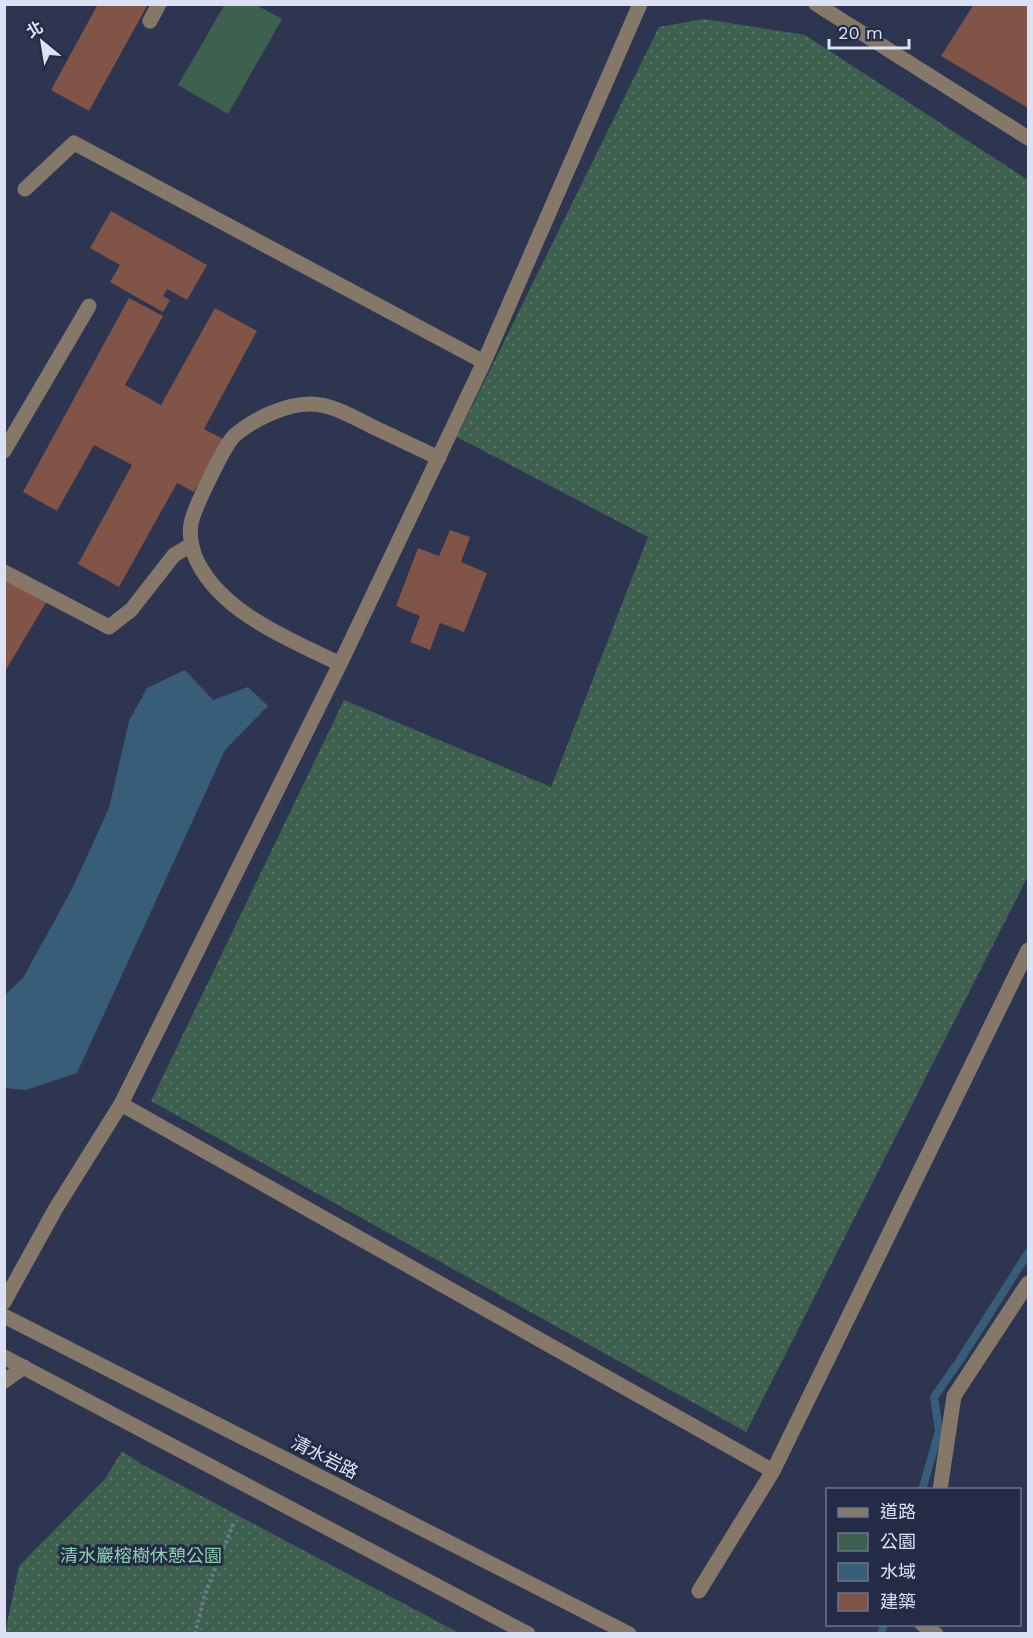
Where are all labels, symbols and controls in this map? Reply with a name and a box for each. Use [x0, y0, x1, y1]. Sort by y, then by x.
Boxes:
north arrow [12, 12, 72, 72]
scale bar [829, 12, 908, 50]
text: 北 [23, 17, 46, 42]
text: 20 m [838, 22, 883, 43]
street label: 清水岩路 [288, 1431, 362, 1483]
legend [826, 1488, 1021, 1626]
text: 道路 [880, 1501, 916, 1522]
text: 公園 [880, 1531, 916, 1552]
park label: 清水巖榕樹休憩公園 [60, 1545, 222, 1566]
text: 水域 [880, 1561, 916, 1582]
text: 建築 [880, 1591, 916, 1612]

